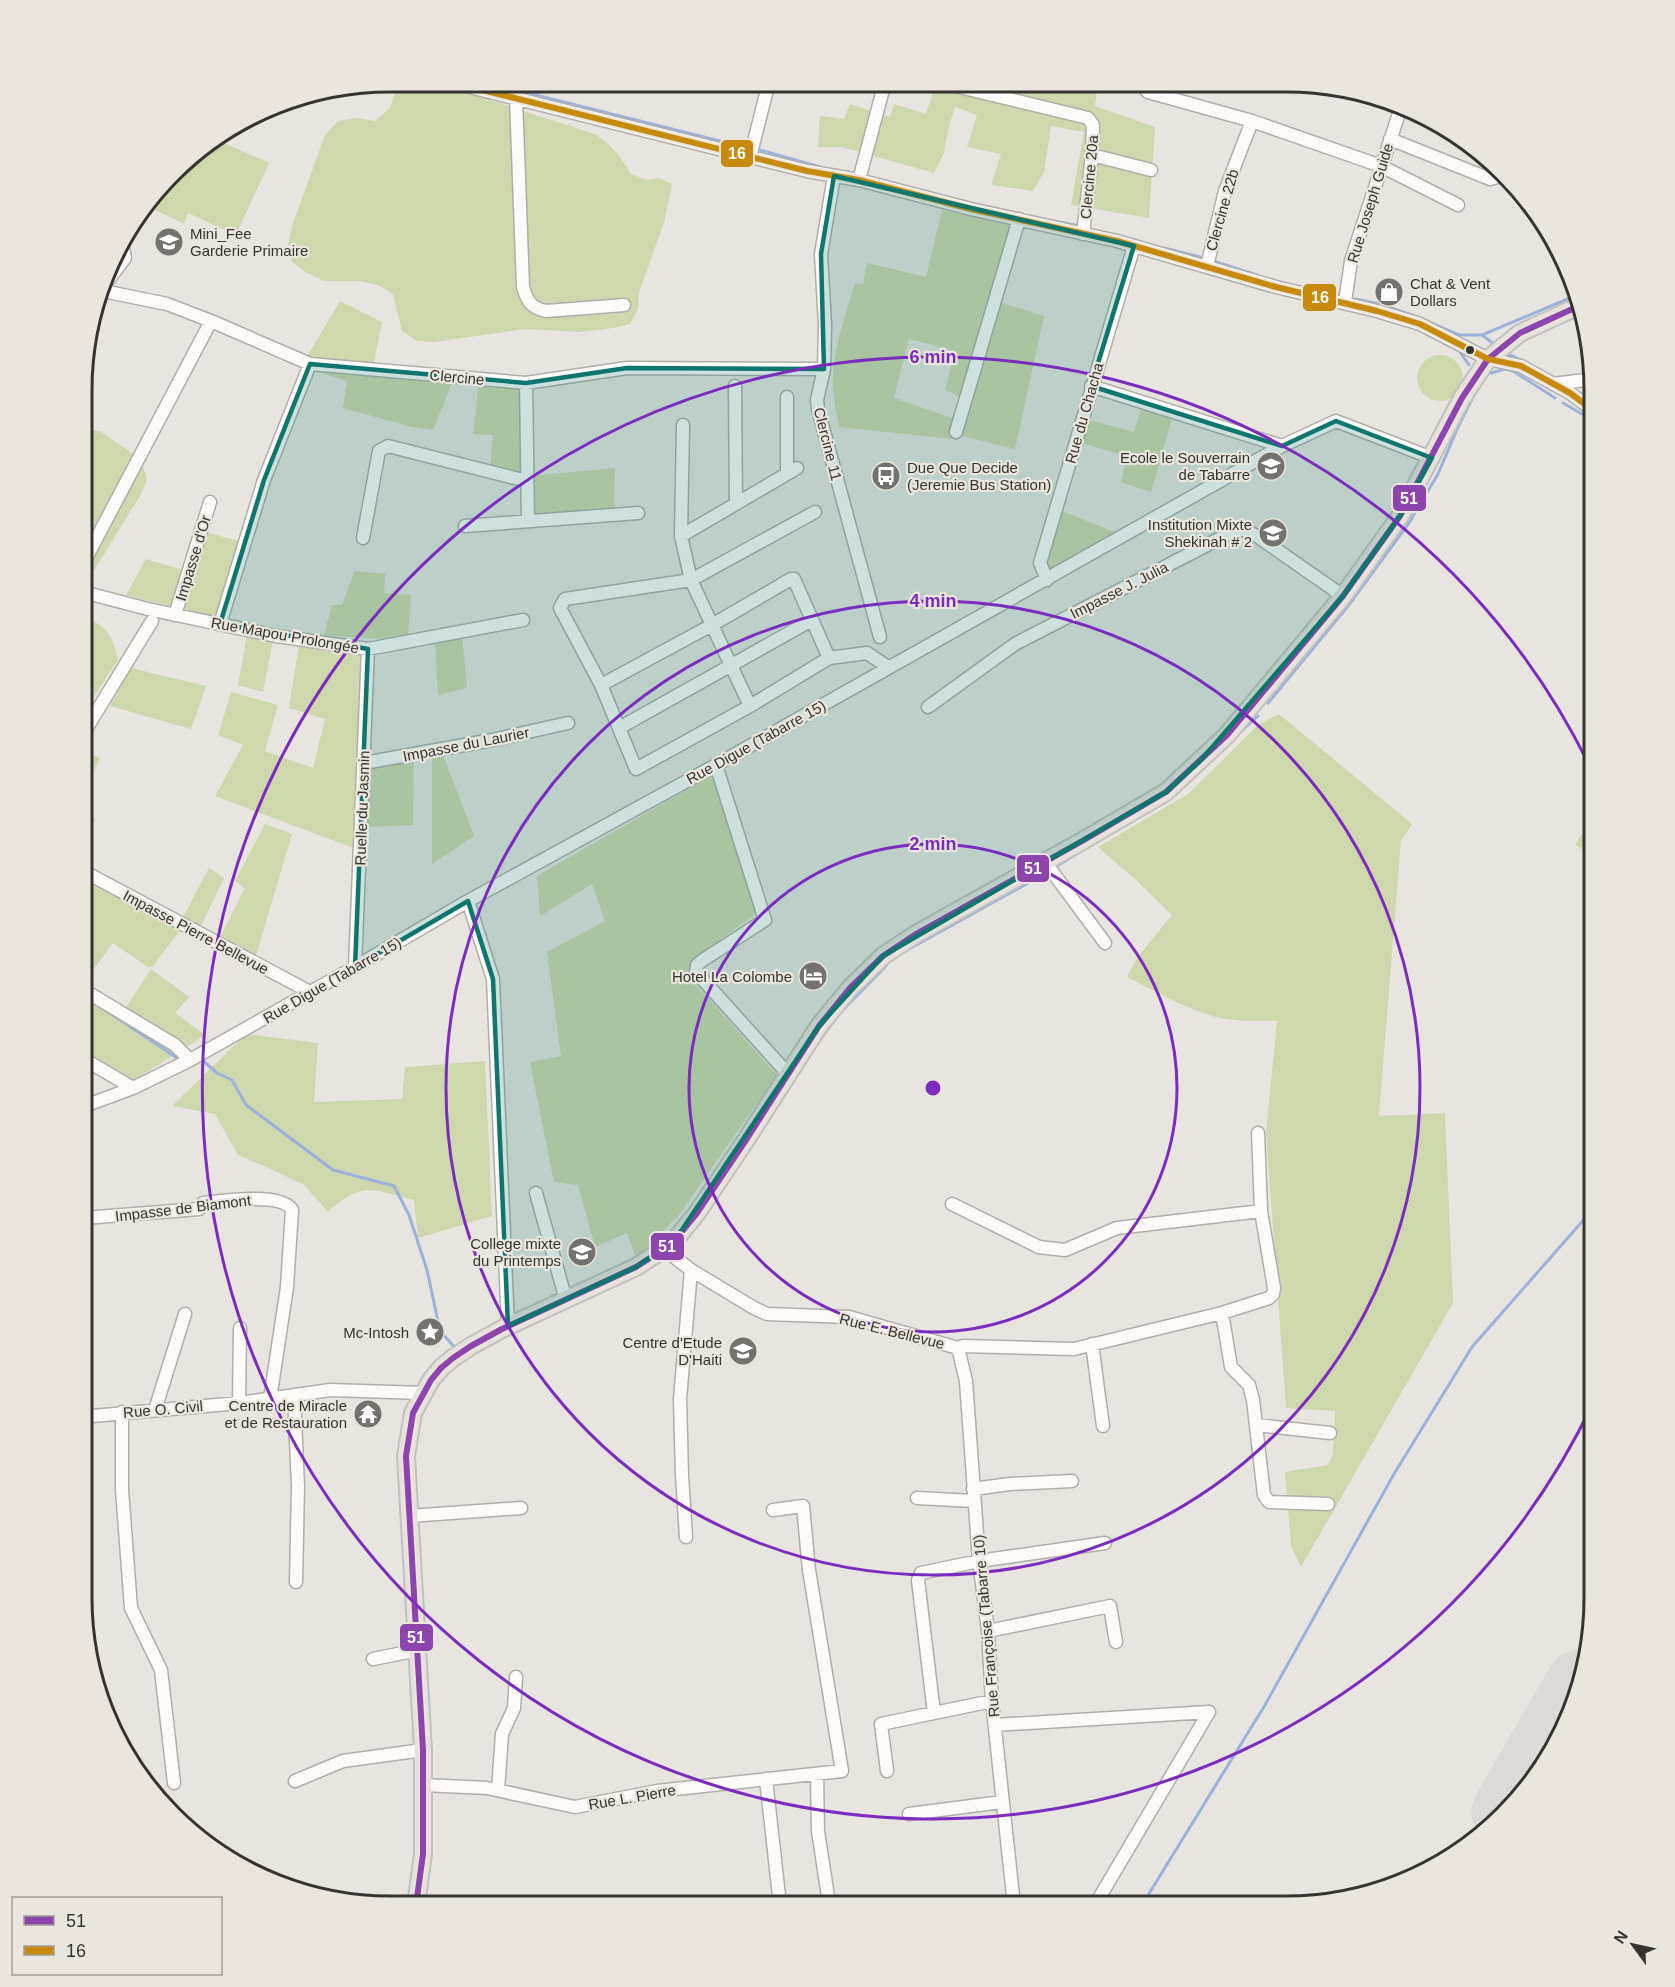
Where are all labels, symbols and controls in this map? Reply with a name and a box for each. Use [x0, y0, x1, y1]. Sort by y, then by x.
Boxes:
street label: Clercine 20a [1077, 134, 1101, 220]
line badge: 16 [720, 139, 754, 168]
street label: Rue Joseph Guide [1344, 141, 1396, 265]
text: 16 [728, 145, 746, 162]
street label: Clercine 22b [1202, 167, 1242, 253]
place label: Mini_Fee Garderie Primaire [190, 225, 308, 259]
school or university icon: Mini_Fee Garderie Primaire [153, 226, 185, 258]
place label: Chat & Vent Dollars [1410, 275, 1491, 309]
shop icon: Chat & Vent Dollars [1373, 276, 1405, 308]
line badge: 16 [1302, 283, 1337, 312]
text: 16 [1311, 289, 1329, 306]
unlabelled marker [1464, 344, 1476, 356]
text: 6 min [909, 347, 957, 367]
street label: Rue du Chacha [1061, 360, 1107, 465]
street label: Clercine [429, 366, 485, 388]
street label: Clercine 11 [811, 406, 845, 482]
place label: Ecole le Souverrain de Tabarre [1120, 449, 1250, 483]
school or university icon: Ecole le Souverrain de Tabarre [1255, 450, 1287, 482]
place label: Due Que Decide (Jeremie Bus Station) [907, 459, 1051, 493]
bus stop icon: Due Que Decide (Jeremie Bus Station) [870, 460, 902, 492]
line badge: 51 [1392, 484, 1427, 512]
text: 51 [1400, 490, 1418, 507]
street label: Impasse d'Or [172, 513, 214, 603]
place label: Institution Mixte Shekinah # 2 [1148, 516, 1252, 550]
school or university icon: Institution Mixte Shekinah # 2 [1257, 517, 1289, 549]
street label: Impasse J. Julia [1067, 558, 1171, 622]
text: 4 min [909, 591, 957, 611]
street label: Rue Mapou Prolongée [210, 614, 360, 656]
street label: Rue Digue (Tabarre 15) [683, 697, 829, 787]
street label: Impasse du Laurier [401, 723, 531, 765]
street label: Ruelle du Jasmin [351, 750, 373, 866]
text: 2 min [909, 834, 957, 854]
line badge: 51 [1016, 854, 1050, 883]
text: 51 [1024, 860, 1042, 877]
street label: Impasse Pierre Bellevue [120, 886, 272, 978]
street label: Rue Digue (Tabarre 15) [260, 933, 404, 1027]
hotel icon: Hotel La Colombe [797, 960, 829, 992]
place label: Hotel La Colombe [672, 968, 792, 985]
centre of rings [923, 1078, 943, 1098]
street label: Impasse de Biamont [114, 1191, 253, 1225]
line badge: 51 [650, 1232, 685, 1261]
place label: College mixte du Printemps [470, 1235, 561, 1269]
school or university icon: College mixte du Printemps [566, 1236, 598, 1268]
text: 51 [658, 1238, 676, 1255]
street label: Rue E. Bellevue [838, 1310, 946, 1352]
place icon: Mc-Intosh [414, 1316, 446, 1348]
place label: Mc-Intosh [343, 1324, 409, 1341]
place label: Centre d'Etude D'Haiti [622, 1334, 722, 1368]
school or university icon: Centre d'Etude D'Haiti [727, 1335, 759, 1367]
street label: Rue O. Civil [122, 1397, 204, 1421]
place label: Centre de Miracle et de Restauration [224, 1397, 347, 1431]
temple icon: Centre de Miracle et de Restauration [352, 1398, 384, 1430]
street label: Rue Françoise (Tabarre 10) [970, 1534, 1002, 1718]
line badge: 51 [399, 1623, 434, 1652]
text: 51 [407, 1629, 425, 1646]
street label: Rue L. Pierre [587, 1781, 677, 1813]
legend [12, 1897, 222, 1975]
text: 51 [66, 1911, 86, 1931]
north arrow [1603, 1915, 1663, 1975]
text: N [1611, 1928, 1631, 1947]
text: 16 [66, 1941, 86, 1961]

